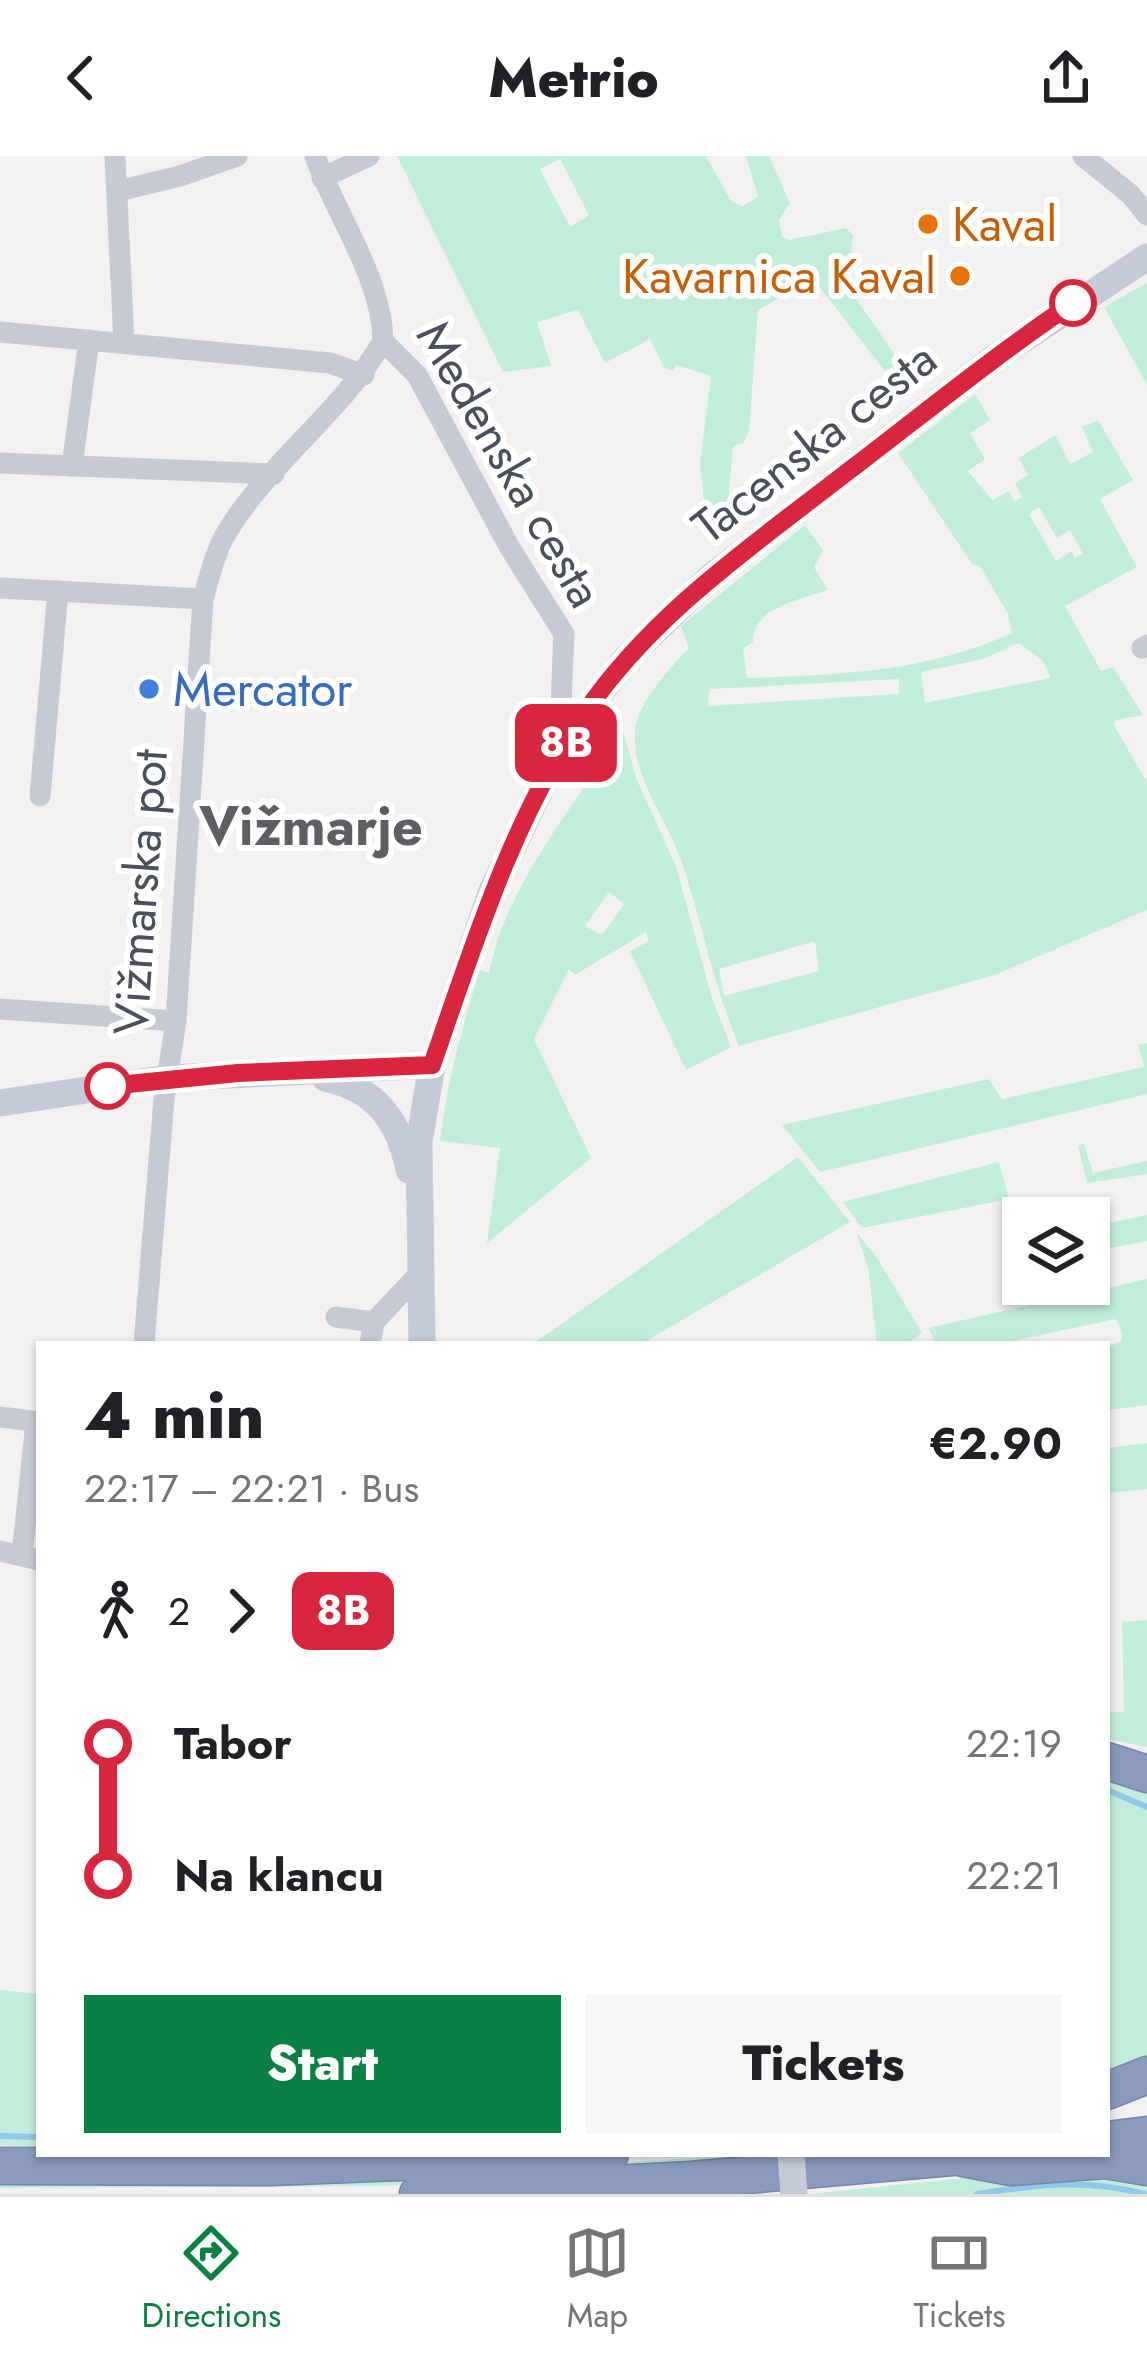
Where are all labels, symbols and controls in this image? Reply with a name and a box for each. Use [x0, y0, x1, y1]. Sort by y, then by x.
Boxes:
text: Metrio [488, 39, 659, 117]
icon: back [48, 45, 114, 111]
icon: share [1033, 45, 1099, 111]
place label: Kaval [952, 190, 1057, 259]
marker: Kaval [915, 211, 941, 237]
place label: Kavarnica Kaval [622, 242, 936, 311]
marker: Kavarnica Kaval [947, 263, 973, 289]
unlabelled marker [1051, 281, 1095, 325]
street label: Medenska cesta [400, 308, 620, 620]
street label: Tacenska cesta [678, 325, 951, 560]
place label: Mercator [173, 655, 353, 724]
marker: Mercator [136, 676, 162, 702]
line badge: 8B [512, 704, 620, 782]
text: 8B [539, 712, 593, 773]
street label: Vižmarska pot [96, 746, 185, 1037]
district label: Vižmarje [198, 787, 423, 865]
unlabelled marker [86, 1064, 130, 1108]
map controls [1002, 1197, 1110, 1305]
button: layers [1002, 1197, 1110, 1305]
text: 4 min [84, 1367, 265, 1463]
text: €2.90 [929, 1411, 1062, 1476]
text: 22:17 – 22:21 · Bus [84, 1460, 419, 1517]
icon: walk [84, 1578, 150, 1644]
icon: forward [208, 1578, 274, 1644]
text: 8B [316, 1580, 370, 1641]
text: 2 [168, 1583, 190, 1640]
text: Tabor [174, 1711, 292, 1776]
text: 22:19 [966, 1715, 1062, 1772]
text: Na klancu [174, 1843, 384, 1908]
text: 22:21 [966, 1847, 1062, 1904]
button: Start [84, 1995, 561, 2133]
button: Tickets [585, 1995, 1062, 2133]
tab: Directions [142, 2220, 281, 2339]
tab: Map [564, 2220, 630, 2339]
tab: Tickets [914, 2220, 1005, 2339]

